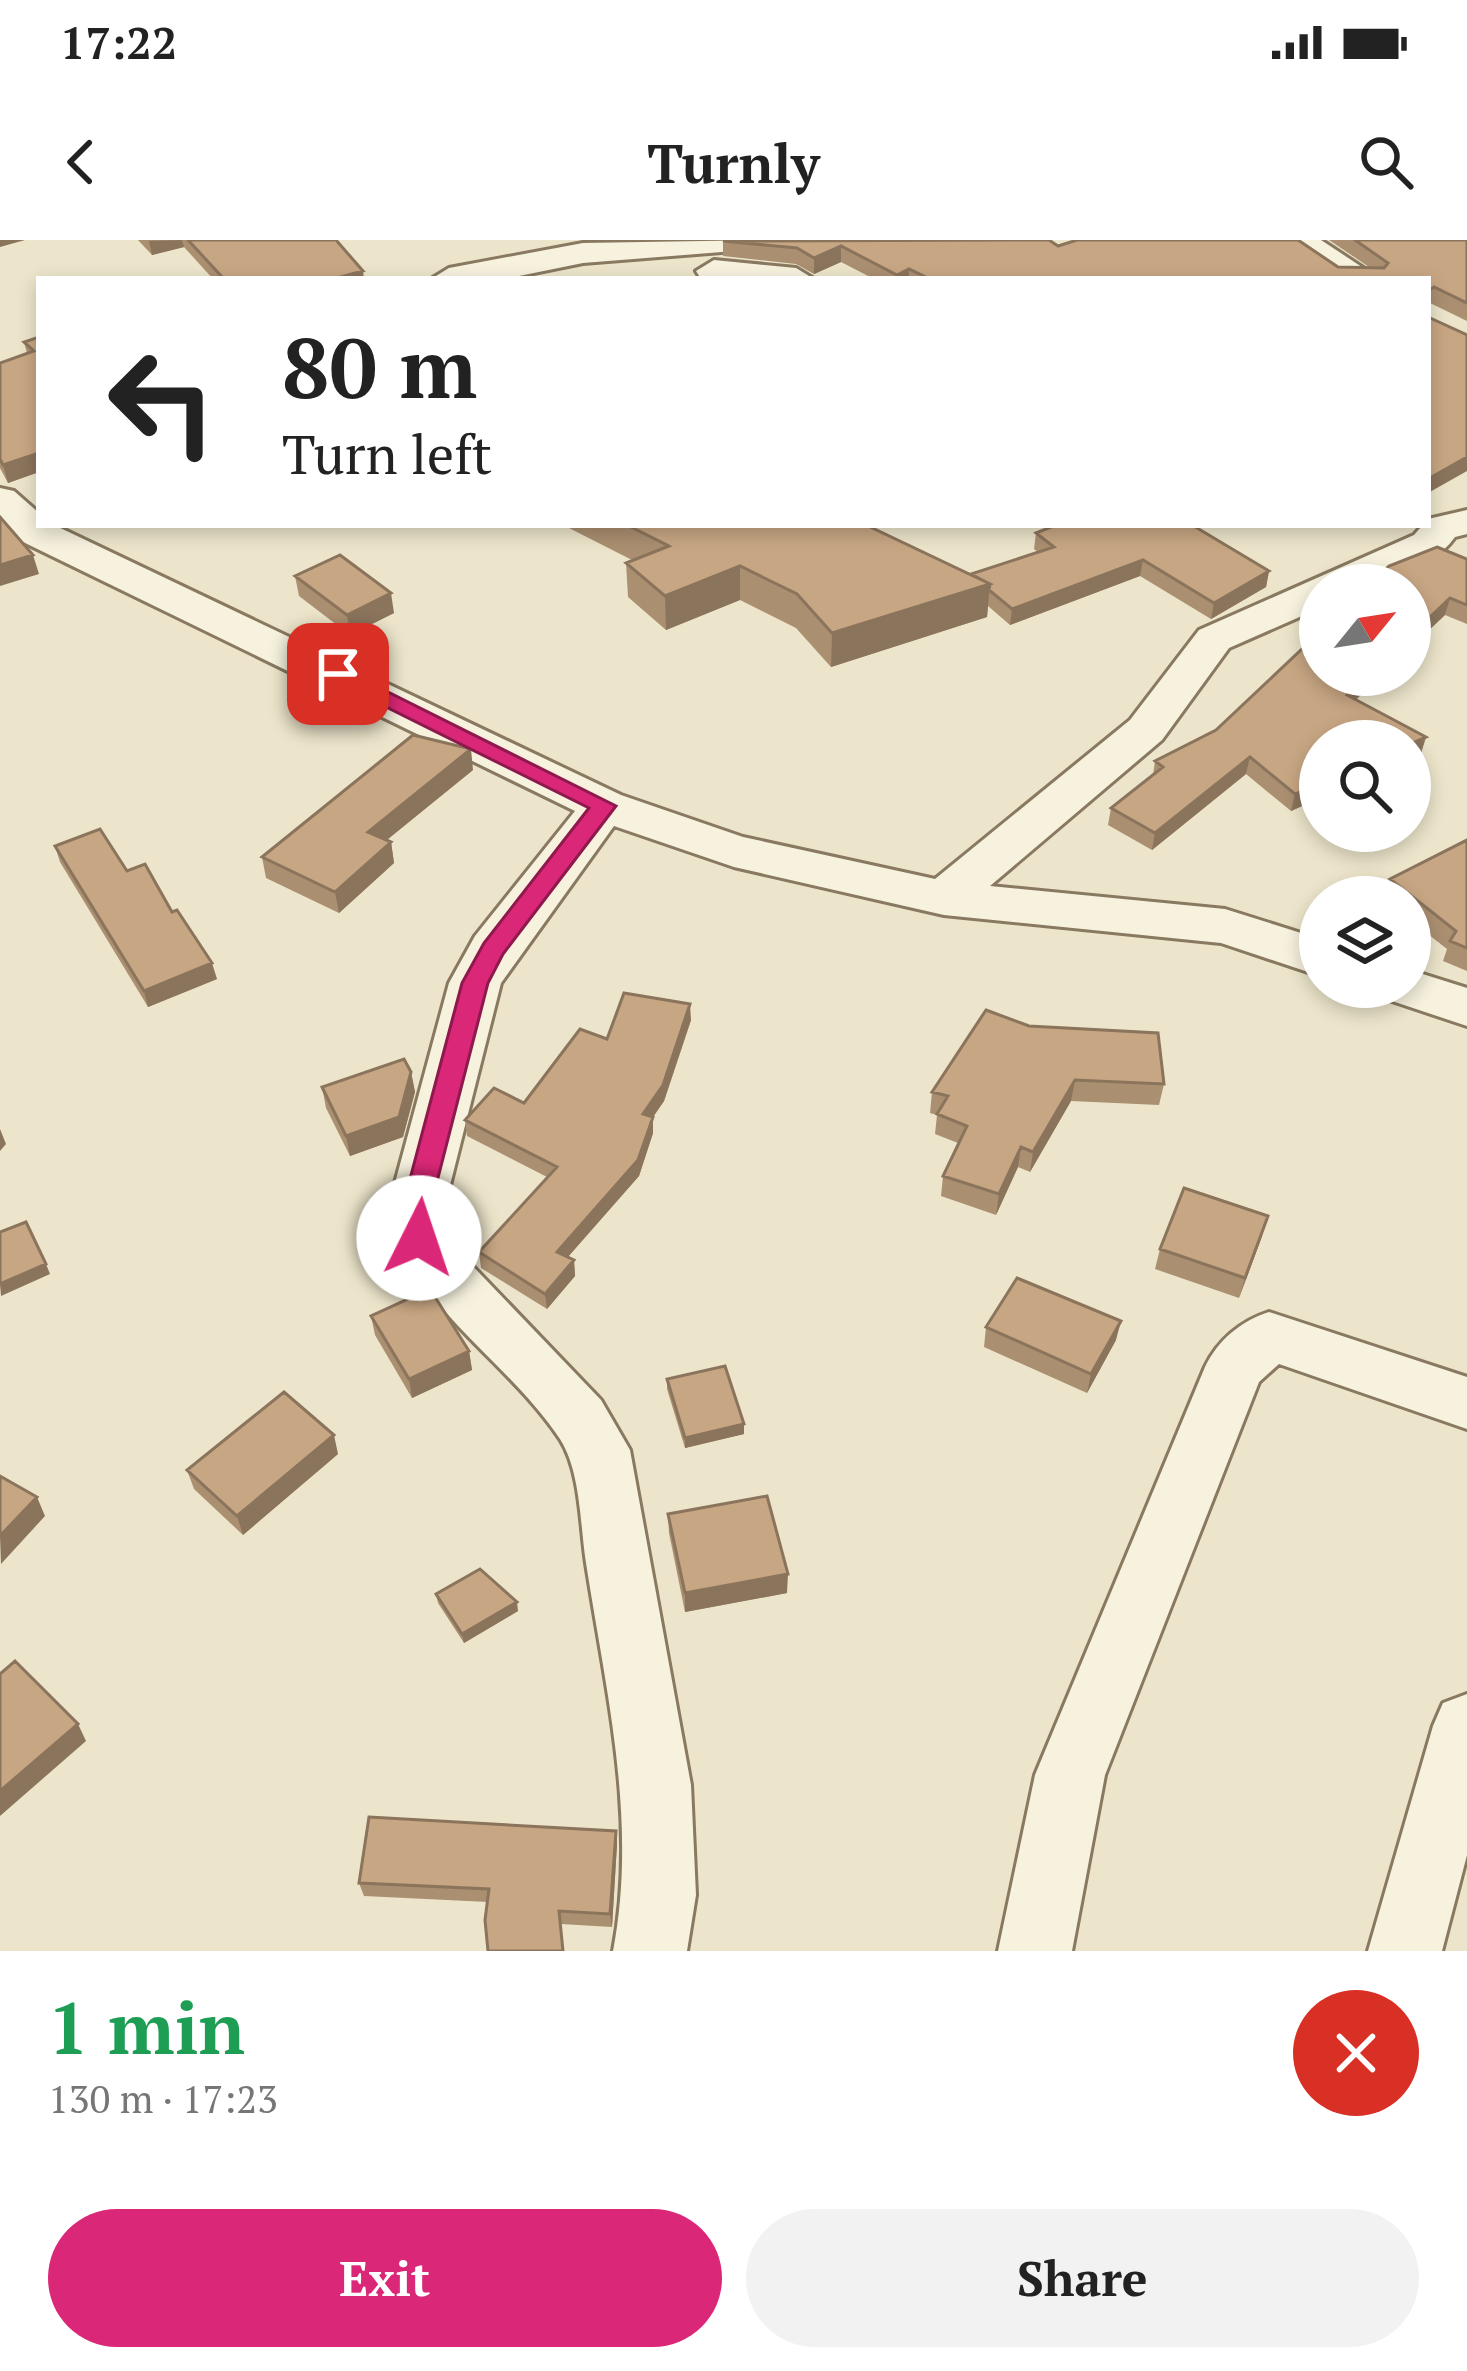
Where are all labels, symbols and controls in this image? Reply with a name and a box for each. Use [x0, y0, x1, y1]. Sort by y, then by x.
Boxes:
text: 17:22 [60, 12, 177, 72]
text: Turnly [647, 127, 820, 198]
icon: back [48, 129, 114, 195]
icon: search [1353, 129, 1419, 195]
text: 80 m [282, 311, 477, 422]
icon: left [84, 324, 240, 480]
text: Turn left [282, 418, 492, 489]
north arrow [1299, 564, 1431, 696]
map controls [1299, 564, 1431, 1008]
pin [287, 623, 389, 725]
icon: arrive [305, 641, 371, 707]
button: search [1299, 720, 1431, 852]
button: layers [1299, 876, 1431, 1008]
position arrow [356, 1175, 482, 1301]
text: 1 min [48, 1979, 245, 2075]
button: close [1293, 1990, 1419, 2116]
text: 130 m · 17:23 [48, 2072, 278, 2124]
button: Exit [48, 2209, 722, 2347]
button: Share [746, 2209, 1419, 2347]

